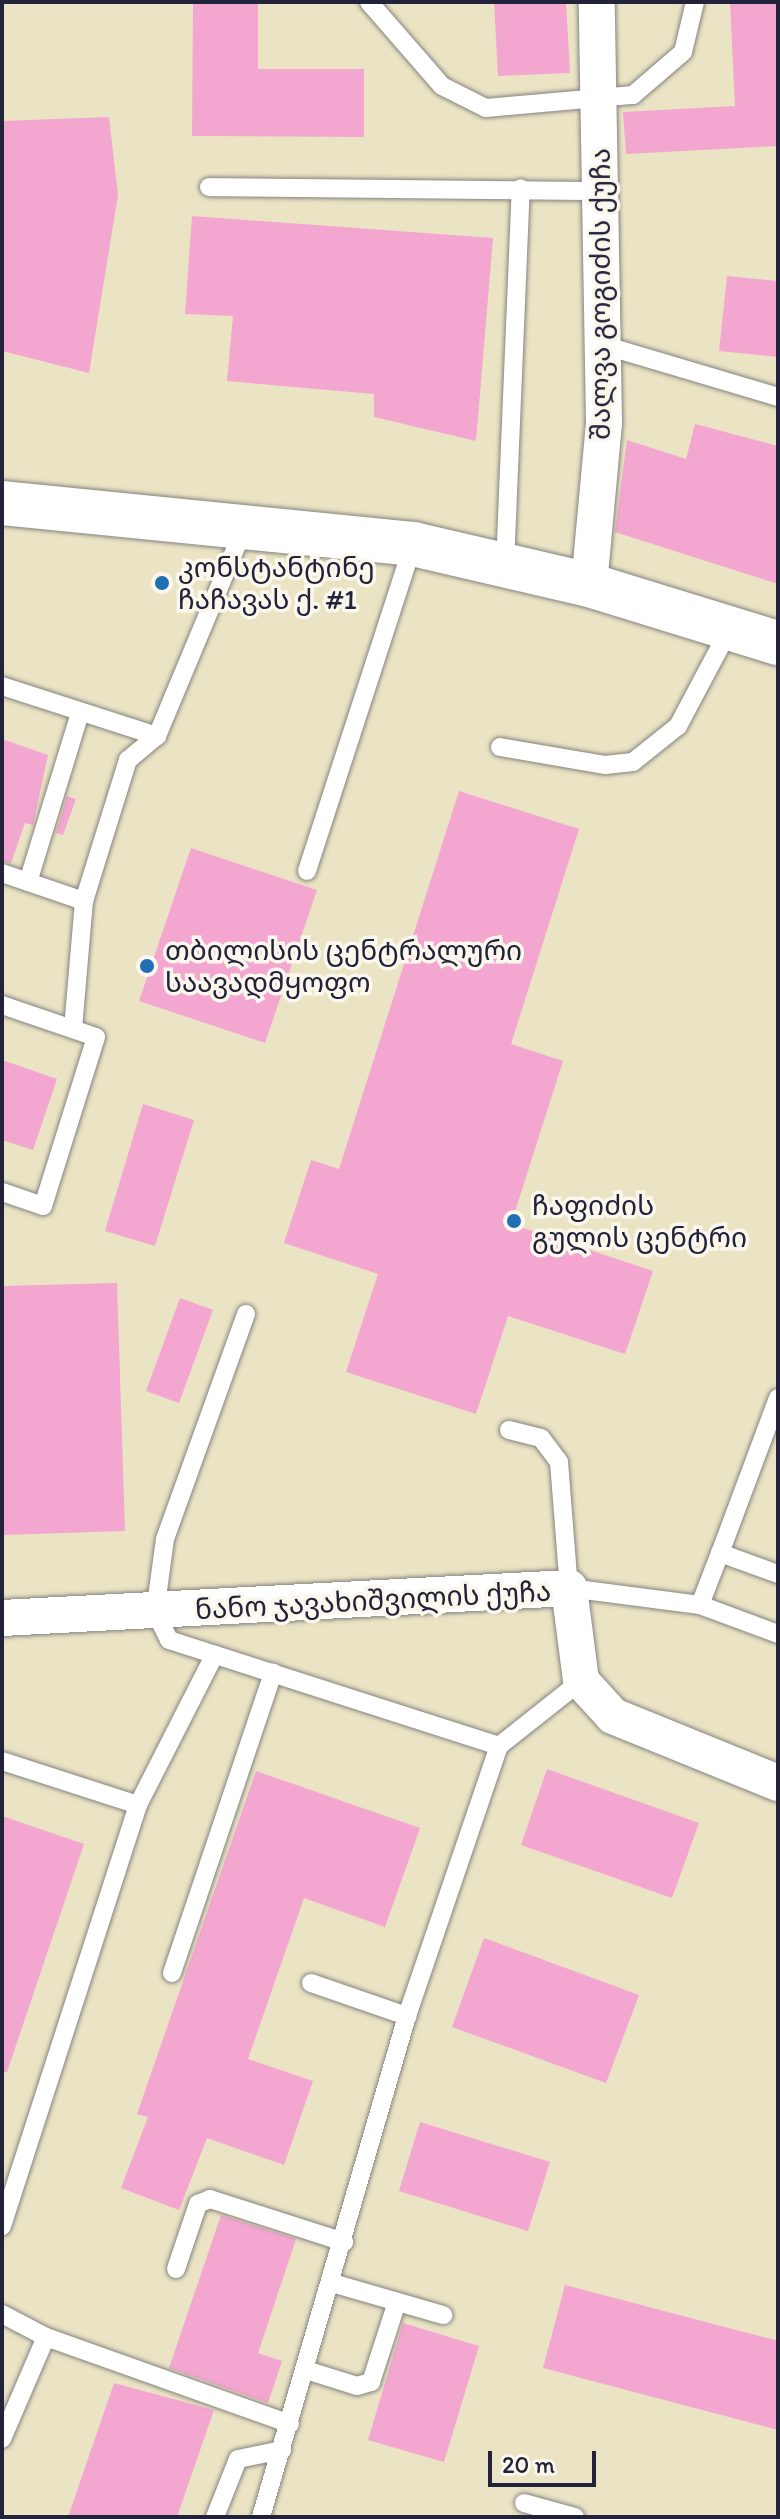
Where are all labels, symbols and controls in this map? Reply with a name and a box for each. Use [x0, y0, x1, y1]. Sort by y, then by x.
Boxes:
street label: შალვა გოგიძის ქუჩა [583, 148, 617, 440]
place label: კონსტანტინე ჩაჩავას ქ. #1 [178, 550, 375, 616]
marker: კონსტანტინე ჩაჩავას ქ. #1 [153, 574, 171, 592]
place label: თბილისის ცენტრალური საავადმყოფო [165, 933, 522, 999]
marker: თბილისის ცენტრალური საავადმყოფო [136, 955, 158, 977]
place label: ჩაფიძის გულის ცენტრი [532, 1188, 747, 1254]
marker: ჩაფიძის გულის ცენტრი [503, 1210, 525, 1232]
street label: ნანო ჯავახიშვილის ქუჩა [194, 1574, 552, 1626]
scale bar [492, 2435, 600, 2485]
text: 20 m [502, 2450, 555, 2479]

